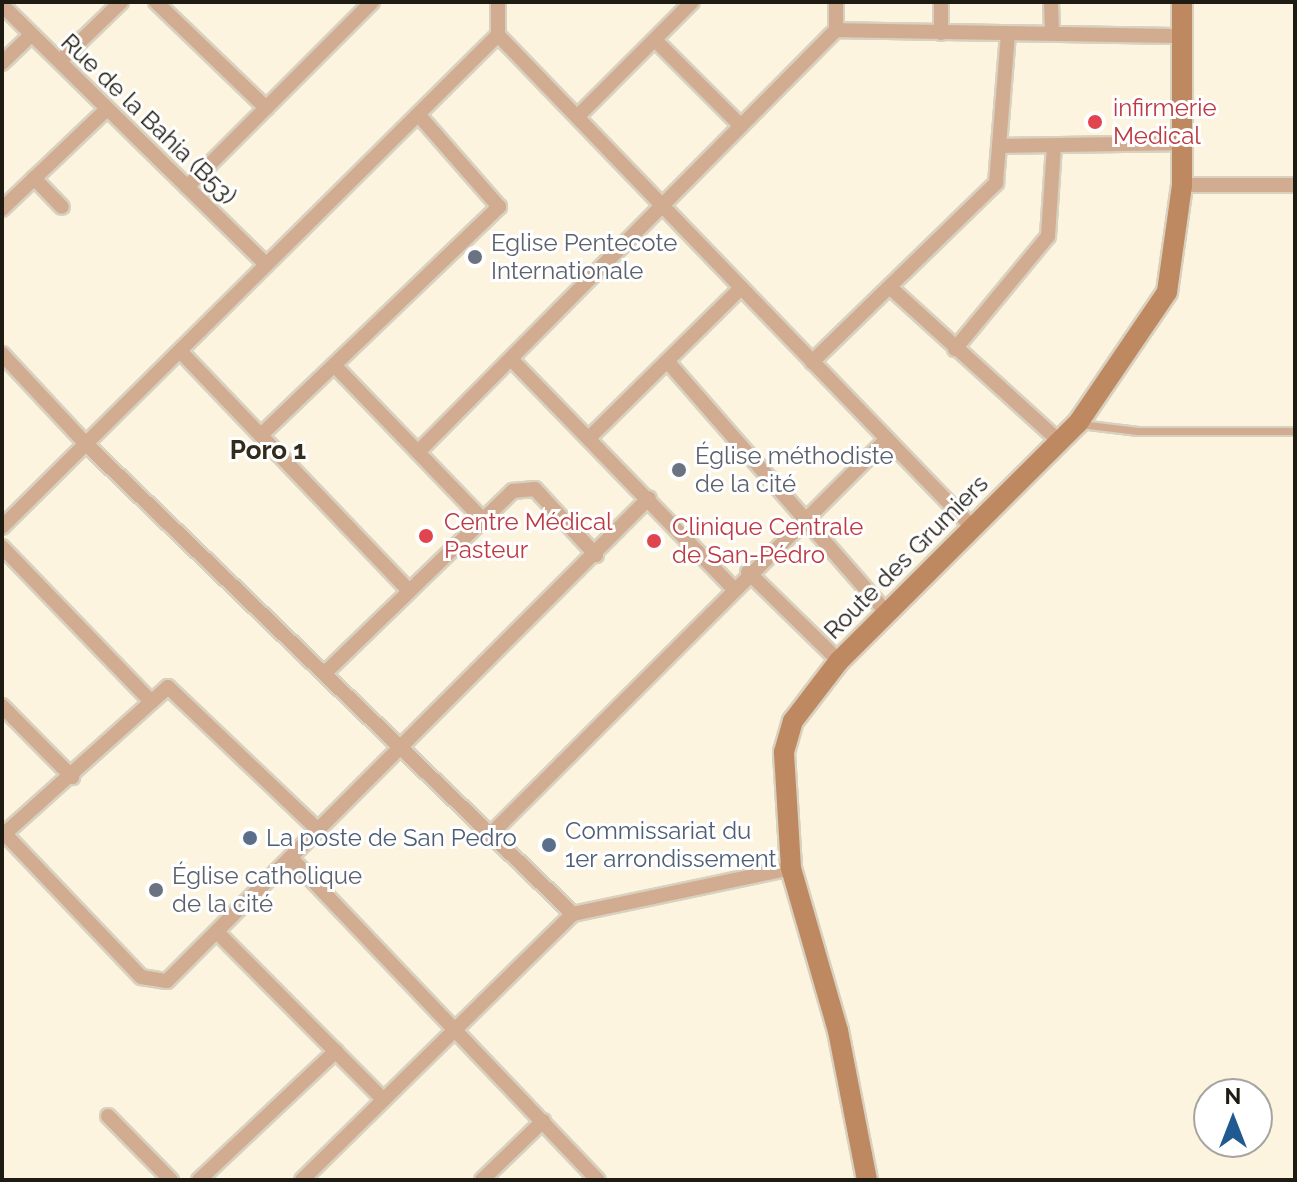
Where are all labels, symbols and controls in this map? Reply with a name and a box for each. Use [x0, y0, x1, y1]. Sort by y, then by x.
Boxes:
street label: Rue de la Bahia (B53) [55, 28, 243, 210]
place label: infirmerie Medical [1113, 94, 1217, 150]
marker: infirmerie Medical [1084, 111, 1106, 133]
place label: Eglise Pentecote Internationale [491, 229, 677, 285]
marker: Eglise Pentecote Internationale [466, 248, 484, 266]
district label: Poro 1 [230, 435, 306, 467]
place label: Église méthodiste de la cité [695, 442, 894, 498]
marker: Église méthodiste de la cité [670, 461, 688, 479]
street label: Route des Grumiers [818, 469, 994, 645]
place label: Centre Médical Pasteur [444, 508, 613, 564]
place label: Clinique Centrale de San-Pédro [672, 513, 863, 569]
marker: Centre Médical Pasteur [415, 525, 437, 547]
marker: Clinique Centrale de San-Pédro [643, 530, 665, 552]
place label: Commissariat du 1er arrondissement [565, 817, 777, 873]
place label: La poste de San Pedro [266, 824, 517, 852]
marker: La poste de San Pedro [241, 829, 259, 847]
marker: Commissariat du 1er arrondissement [540, 836, 558, 854]
place label: Église catholique de la cité [172, 862, 362, 918]
marker: Église catholique de la cité [147, 881, 165, 899]
north arrow [1193, 1078, 1273, 1158]
text: N [1225, 1083, 1241, 1109]

